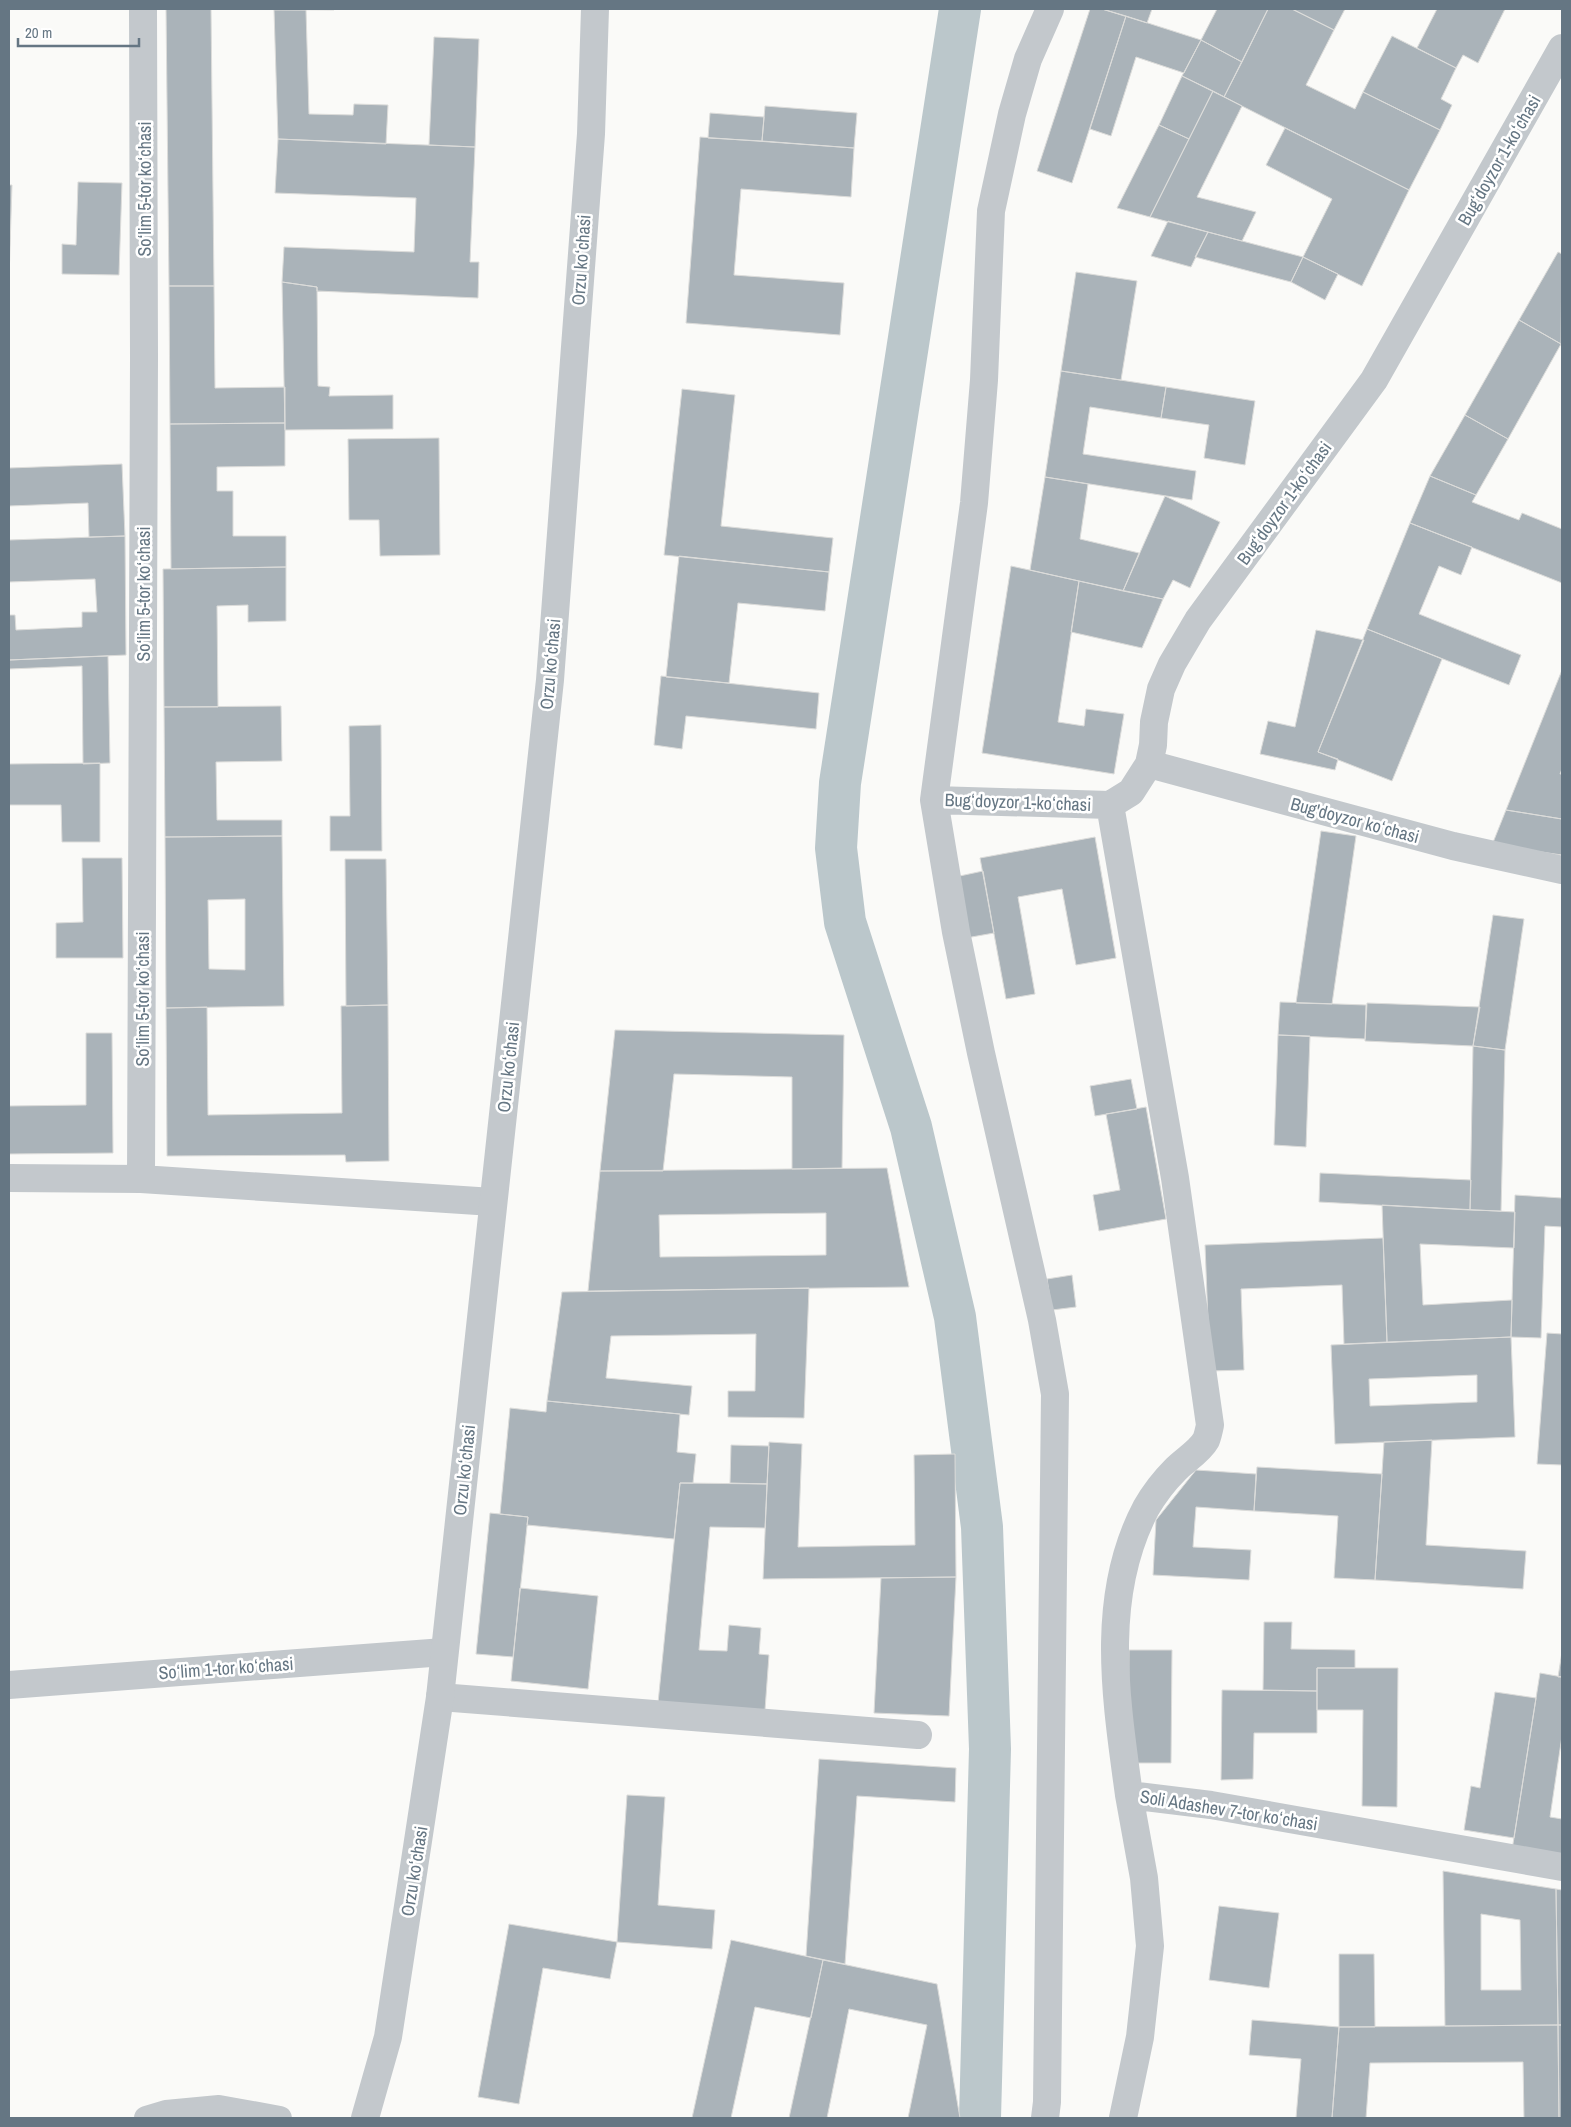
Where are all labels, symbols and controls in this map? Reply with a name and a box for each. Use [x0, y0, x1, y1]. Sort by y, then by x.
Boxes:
scale bar [18, 15, 139, 47]
text: 20 m [25, 22, 52, 43]
street label: Bugʻdoyzor 1-koʻchasi [1452, 90, 1546, 230]
street label: Soʻlim 5-tor koʻchasi [132, 121, 157, 257]
street label: Orzu koʻchasi [565, 214, 597, 306]
street label: Bugʻdoyzor 1-koʻchasi [1231, 436, 1337, 570]
street label: Soʻlim 5-tor koʻchasi [131, 526, 156, 662]
street label: Orzu koʻchasi [534, 618, 566, 710]
street label: Bugʻdoyzor 1-koʻchasi [944, 787, 1092, 817]
street label: Bug'doyzor koʻchasi [1288, 791, 1422, 849]
street label: Soʻlim 5-tor koʻchasi [130, 931, 155, 1067]
street label: Orzu koʻchasi [491, 1020, 525, 1114]
street label: Orzu koʻchasi [447, 1423, 481, 1517]
street label: Soʻlim 1-tor koʻchasi [158, 1651, 294, 1685]
street label: Soli Adashev 7-tor koʻchasi [1138, 1784, 1320, 1836]
street label: Orzu koʻchasi [395, 1824, 433, 1918]

